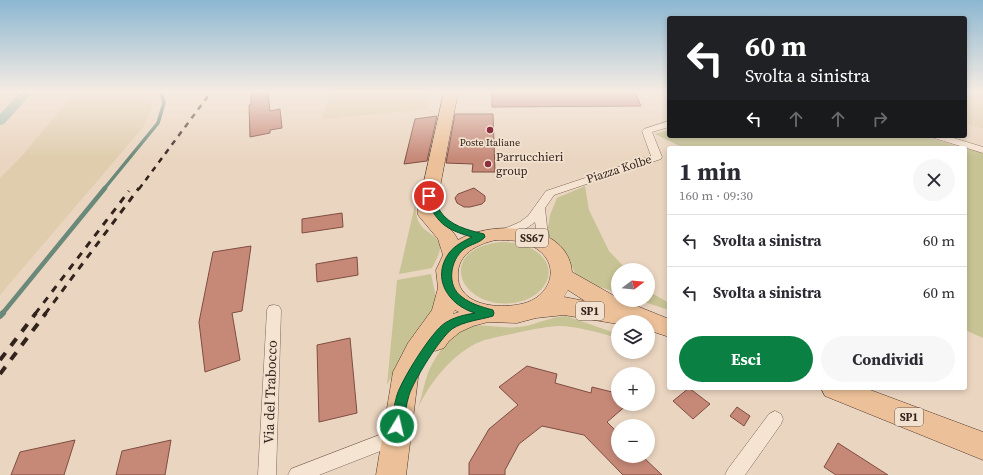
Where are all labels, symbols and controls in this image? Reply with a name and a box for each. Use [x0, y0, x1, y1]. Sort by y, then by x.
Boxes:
text: 60 m [745, 27, 807, 65]
icon: left [679, 32, 731, 84]
text: Svolta a sinistra [745, 63, 870, 88]
icon: left [743, 108, 765, 130]
icon: ahead [785, 108, 807, 130]
icon: ahead [827, 108, 849, 130]
icon: right [869, 108, 891, 130]
marker: Poste Italiane [485, 125, 495, 135]
place label: Poste Italiane [460, 136, 520, 149]
place label: Parrucchieri group [496, 149, 564, 179]
street label: Piazza Kolbe [584, 151, 654, 187]
text: 1 min [679, 155, 741, 188]
marker: Parrucchieri group [483, 159, 493, 169]
button: close [913, 159, 955, 201]
pin [412, 179, 446, 213]
icon: arrive [418, 185, 440, 207]
text: 160 m · 09:30 [679, 187, 753, 204]
road number: SS67 [516, 229, 548, 247]
icon: left [679, 230, 701, 252]
text: Svolta a sinistra [713, 230, 822, 251]
text: 60 m [923, 230, 955, 251]
north arrow [611, 263, 655, 307]
map controls [611, 263, 655, 463]
icon: left [679, 282, 701, 304]
text: Svolta a sinistra [713, 282, 822, 303]
text: 60 m [923, 282, 955, 303]
road number: SP1 [576, 302, 604, 320]
button: layers [611, 315, 655, 359]
button: Esci [679, 336, 813, 382]
button: Condividi [821, 336, 955, 382]
street label: Via del Trabocco [258, 340, 282, 444]
button: + [611, 367, 655, 411]
position arrow [376, 405, 418, 447]
road number: SP1 [895, 408, 923, 426]
button: − [611, 419, 655, 463]

